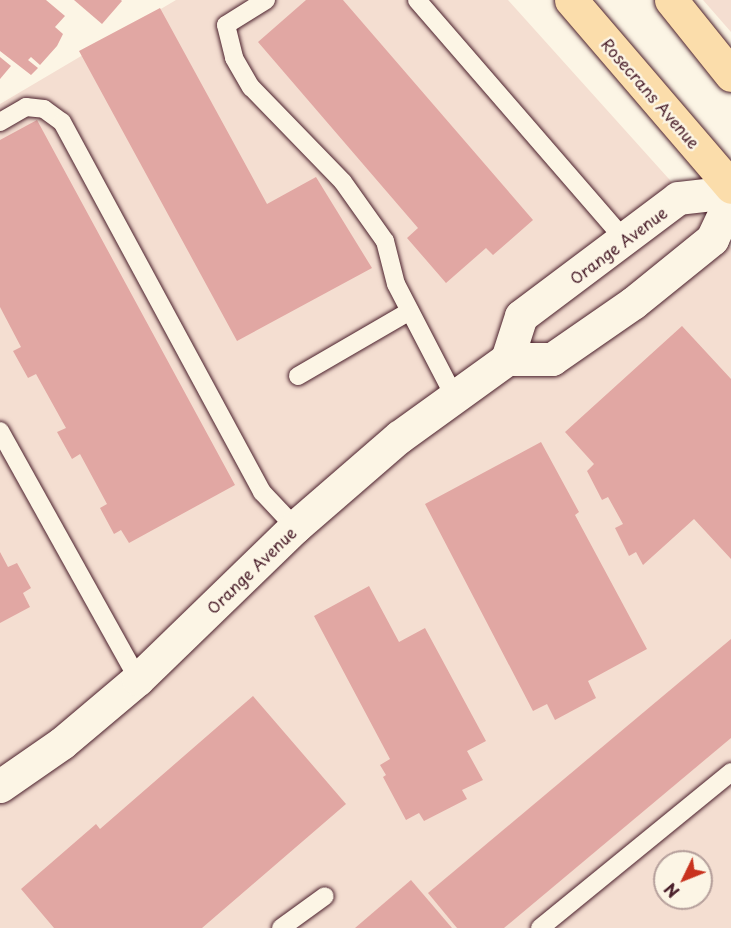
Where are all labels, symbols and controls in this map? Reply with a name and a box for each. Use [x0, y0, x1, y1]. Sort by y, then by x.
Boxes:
street label: Rosecrans Avenue [599, 35, 703, 151]
street label: Orange Avenue [566, 202, 670, 288]
street label: Orange Avenue [202, 523, 300, 617]
north arrow [653, 850, 713, 910]
text: N [658, 878, 684, 904]

